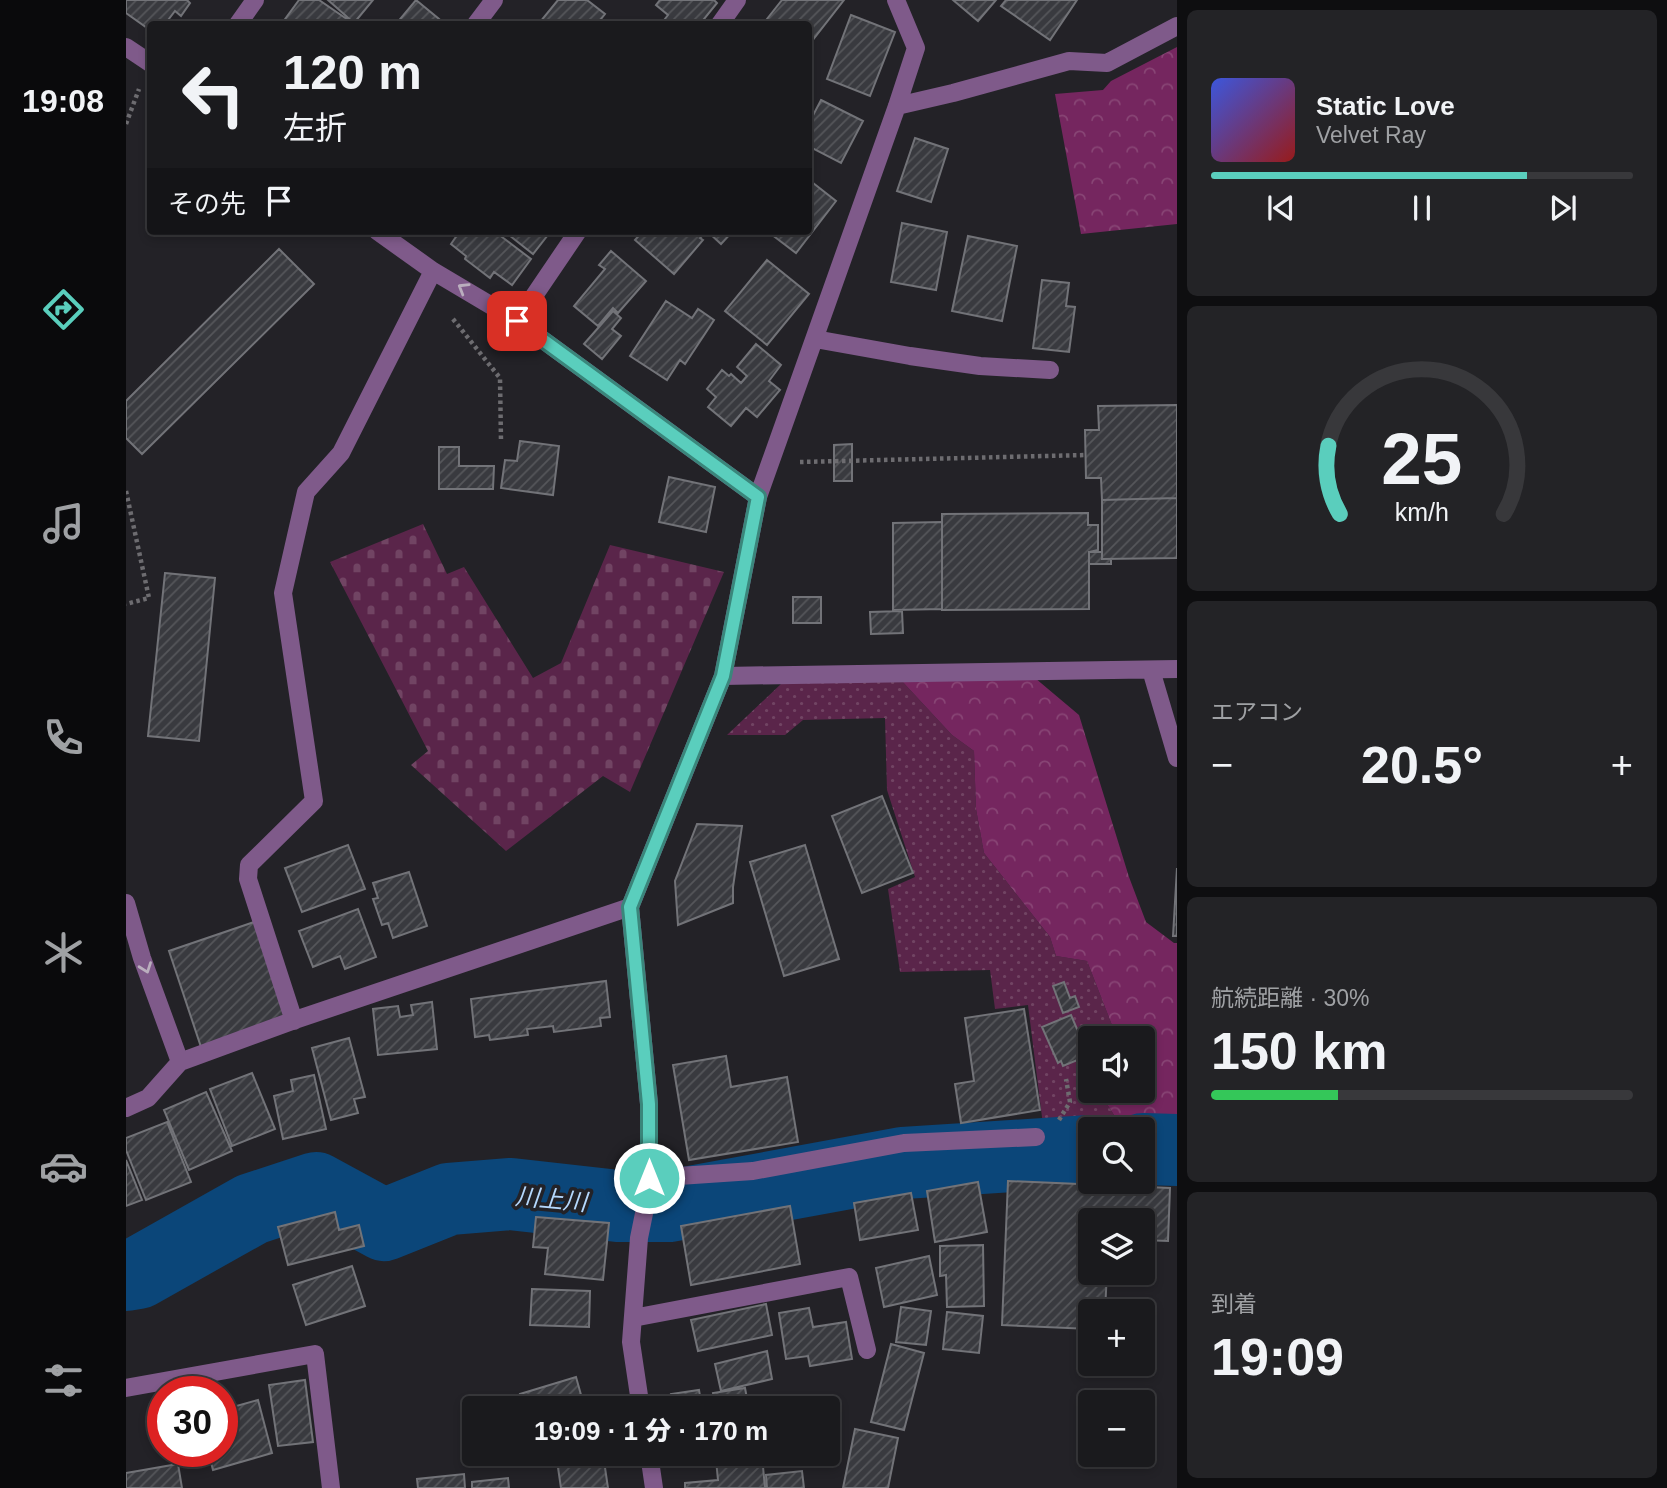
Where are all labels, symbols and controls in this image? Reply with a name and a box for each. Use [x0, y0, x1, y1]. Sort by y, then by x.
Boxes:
text: 120 m [283, 45, 422, 99]
icon: left [168, 49, 259, 140]
text: 19:08 [22, 83, 104, 119]
text: Static Love [1316, 91, 1455, 121]
text: 左折 [283, 110, 347, 146]
text: Velvet Ray [1316, 122, 1426, 148]
icon: arrive [260, 182, 298, 220]
text: その先 [168, 189, 246, 219]
icon: previous [1262, 189, 1300, 227]
icon: pause [1403, 189, 1441, 227]
icon: next [1544, 189, 1582, 227]
one-way arrow [457, 284, 470, 297]
icon: directions [39, 285, 88, 334]
pin [487, 291, 547, 351]
icon: arrive [498, 302, 536, 340]
text: 25 [1382, 419, 1462, 500]
text: km/h [1395, 498, 1449, 526]
icon: music [39, 499, 88, 548]
text: エアコン [1211, 699, 1303, 725]
icon: phone [39, 713, 88, 762]
text: 20.5° [1361, 736, 1483, 794]
text: − [1211, 744, 1233, 786]
text: + [1611, 744, 1633, 786]
icon: climate [39, 928, 88, 977]
one-way arrow [138, 962, 152, 974]
text: 航続距離 · 30% [1211, 985, 1369, 1011]
text: 150 km [1211, 1022, 1387, 1080]
map controls [1078, 1026, 1155, 1467]
button: sound [1078, 1026, 1155, 1103]
button: search [1078, 1117, 1155, 1194]
position arrow [612, 1141, 686, 1215]
icon: car [39, 1142, 88, 1191]
water label: 川上川 [514, 1182, 591, 1216]
button: layers [1078, 1208, 1155, 1285]
text: 到着 [1211, 1291, 1257, 1317]
button: + [1078, 1299, 1155, 1376]
text: 19:09 [1211, 1328, 1344, 1386]
icon: filters [39, 1356, 88, 1405]
speed limit sign: 30 [147, 1376, 238, 1467]
button: − [1078, 1390, 1155, 1467]
text: 19:09 · 1 分 · 170 m [534, 1416, 768, 1446]

